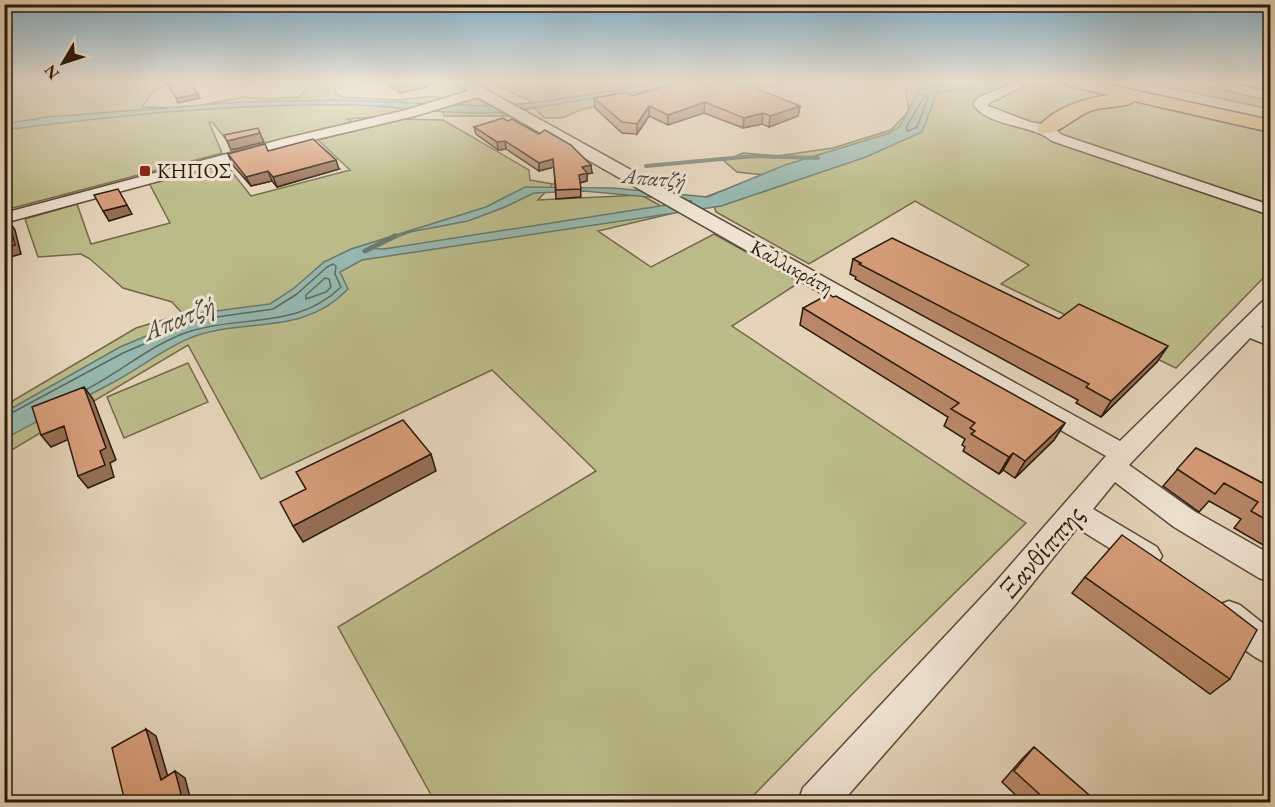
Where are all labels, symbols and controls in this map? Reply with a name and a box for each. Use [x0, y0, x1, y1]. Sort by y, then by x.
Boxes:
north arrow [33, 33, 93, 93]
text: N [39, 60, 64, 84]
place label: ΚΗΠΟΣ [157, 158, 231, 184]
water label: Απατζή [619, 161, 687, 195]
marker: ΚΗΠΟΣ [138, 164, 152, 178]
street label: Καλλικράτη [746, 234, 838, 300]
water label: Απατζή [136, 288, 220, 349]
street label: Ξανθίππης [991, 497, 1091, 605]

